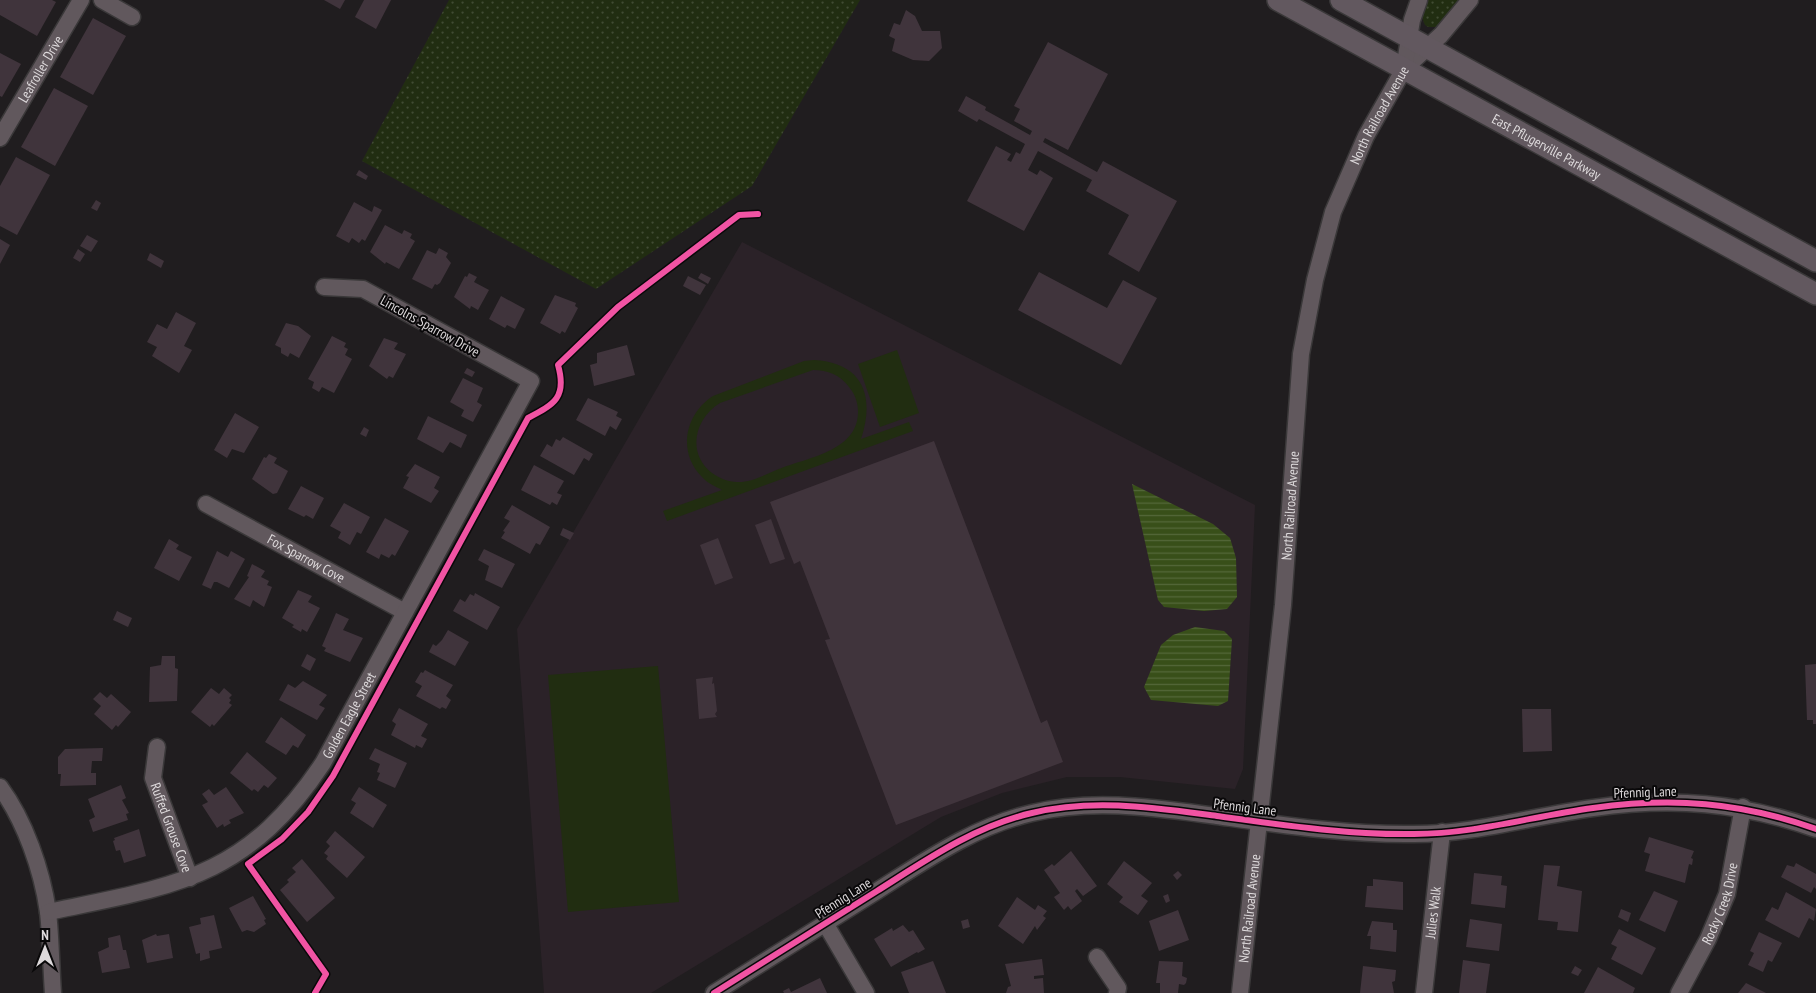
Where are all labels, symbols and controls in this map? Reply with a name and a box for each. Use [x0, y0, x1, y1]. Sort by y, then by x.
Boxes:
street label: Leafroller Drive [14, 32, 67, 106]
street label: North Railroad Avenue [1346, 63, 1413, 167]
street label: East Pflugerville Parkway [1489, 110, 1605, 184]
street label: Lincolns Sparrow Drive [377, 291, 483, 361]
street label: North Railroad Avenue [1277, 450, 1303, 561]
street label: Fox Sparrow Cove [264, 530, 348, 587]
street label: Golden Eagle Street [318, 669, 380, 762]
street label: Ruffed Grouse Cove [146, 780, 196, 875]
street label: Pfennig Lane [1613, 782, 1677, 802]
street label: Pfennig Lane [1213, 794, 1278, 820]
street label: North Railroad Avenue [1234, 853, 1264, 964]
street label: Rocky Creek Drive [1698, 861, 1742, 948]
street label: Pfennig Lane [811, 874, 875, 922]
street label: Julies Walk [1421, 885, 1445, 940]
north arrow [20, 923, 70, 973]
text: N [41, 926, 49, 944]

